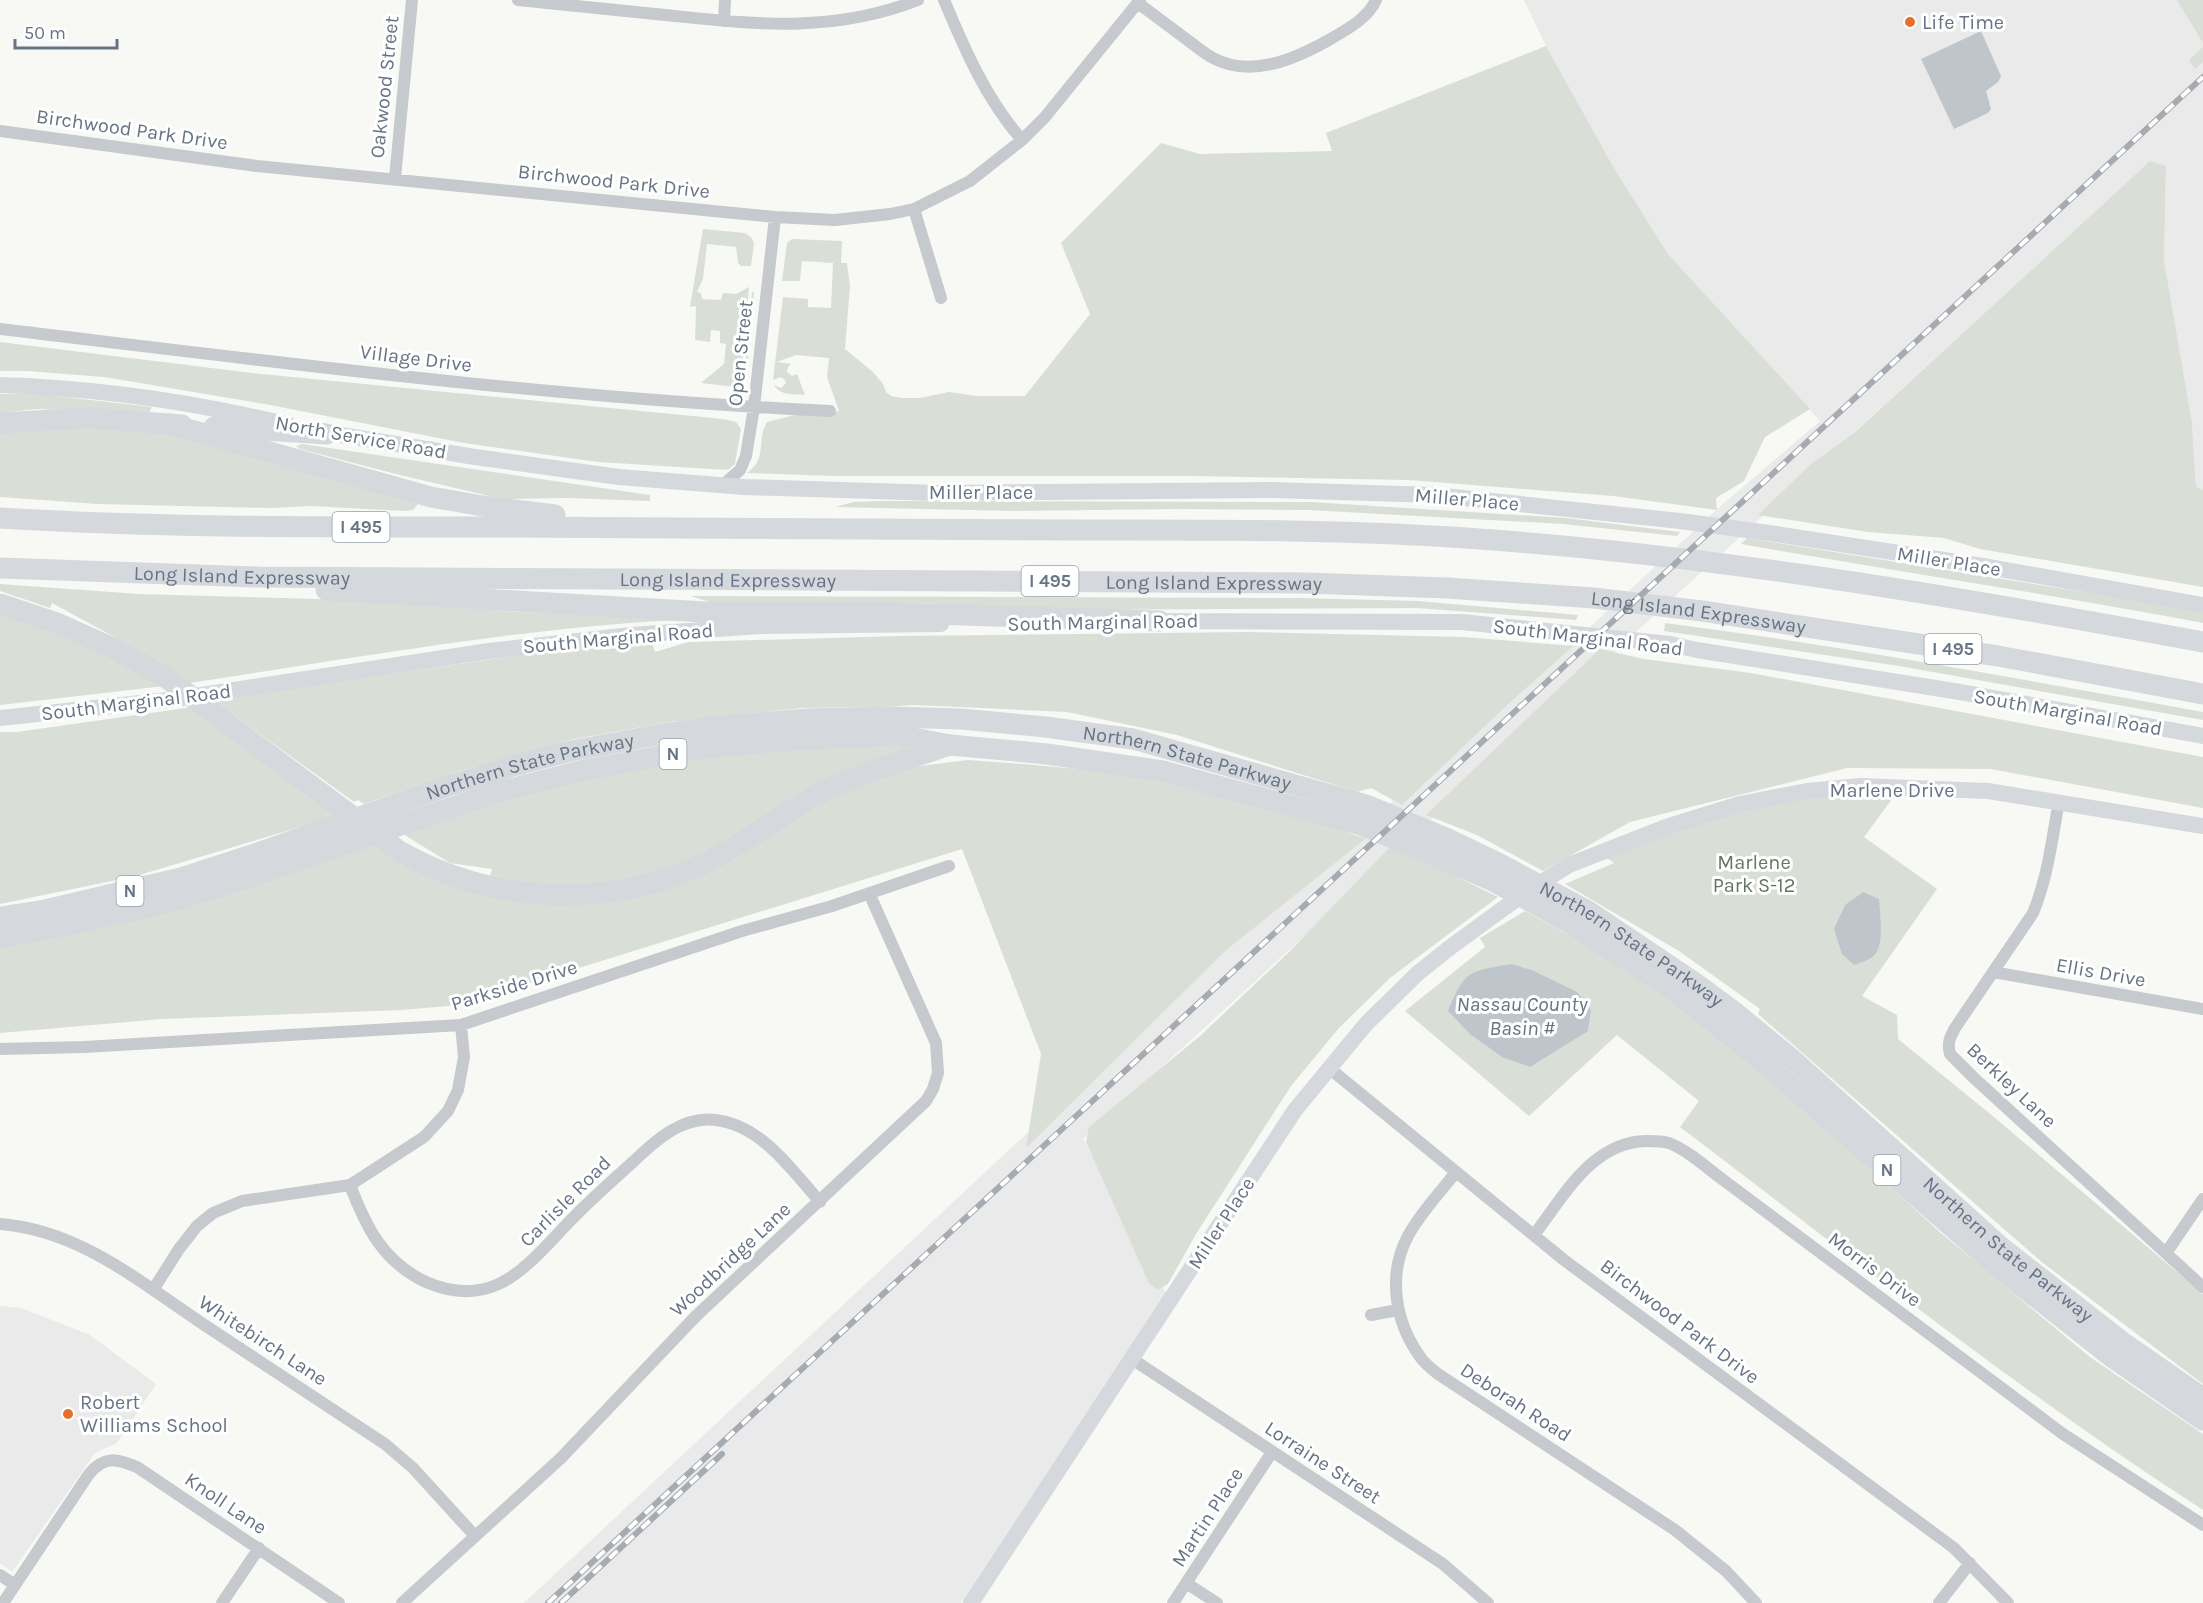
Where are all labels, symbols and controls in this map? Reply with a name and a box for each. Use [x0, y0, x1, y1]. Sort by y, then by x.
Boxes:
place label: Life Time [1922, 11, 2004, 34]
scale bar [15, 12, 117, 50]
street label: Oakwood Street [366, 14, 403, 159]
marker: Life Time [1903, 15, 1917, 29]
text: 50 m [24, 22, 66, 44]
street label: Birchwood Park Drive [35, 105, 229, 154]
street label: Birchwood Park Drive [517, 160, 711, 203]
street label: Open Street [723, 298, 758, 407]
street label: Village Drive [359, 340, 473, 377]
street label: North Service Road [274, 411, 448, 464]
street label: Miller Place [929, 481, 1033, 504]
street label: Miller Place [1414, 483, 1520, 516]
road number: I 495 [332, 512, 389, 542]
street label: Miller Place [1895, 542, 2002, 581]
street label: Long Island Expressway [133, 562, 350, 590]
road number: I 495 [1022, 566, 1078, 596]
street label: Long Island Expressway [620, 568, 836, 592]
street label: Long Island Expressway [1106, 571, 1322, 596]
street label: Long Island Expressway [1590, 587, 1807, 639]
street label: South Marginal Road [1007, 609, 1199, 636]
street label: South Marginal Road [1492, 614, 1684, 661]
street label: South Marginal Road [522, 619, 714, 658]
road number: I 495 [1924, 634, 1982, 664]
street label: South Marginal Road [40, 679, 232, 726]
street label: South Marginal Road [1972, 685, 2164, 740]
street label: Northern State Parkway [1081, 721, 1294, 795]
street label: Northern State Parkway [423, 729, 636, 805]
road number: N [660, 739, 686, 769]
street label: Marlene Drive [1830, 779, 1954, 802]
park label: Marlene Park S-12 [1713, 851, 1795, 897]
road number: N [116, 876, 144, 906]
street label: Northern State Parkway [1536, 876, 1728, 1012]
street label: Ellis Drive [2054, 953, 2147, 992]
street label: Parkside Drive [448, 955, 580, 1016]
water label: Nassau County Basin # [1457, 992, 1588, 1040]
street label: Berkley Lane [1962, 1038, 2061, 1133]
street label: Carlisle Road [515, 1151, 616, 1252]
road number: N [1874, 1155, 1900, 1185]
street label: Northern State Parkway [1918, 1172, 2098, 1327]
street label: Miller Place [1183, 1173, 1260, 1273]
street label: Woodbridge Lane [665, 1197, 796, 1321]
street label: Morris Drive [1824, 1227, 1926, 1312]
street label: Birchwood Park Drive [1596, 1254, 1764, 1389]
street label: Whitebirch Lane [194, 1290, 331, 1391]
street label: Deborah Road [1456, 1358, 1575, 1447]
place label: Robert Williams School [80, 1391, 228, 1437]
marker: Robert Williams School [61, 1407, 75, 1421]
street label: Lorraine Street [1260, 1416, 1385, 1509]
street label: Martin Place [1167, 1463, 1248, 1571]
street label: Knoll Lane [180, 1468, 271, 1539]

